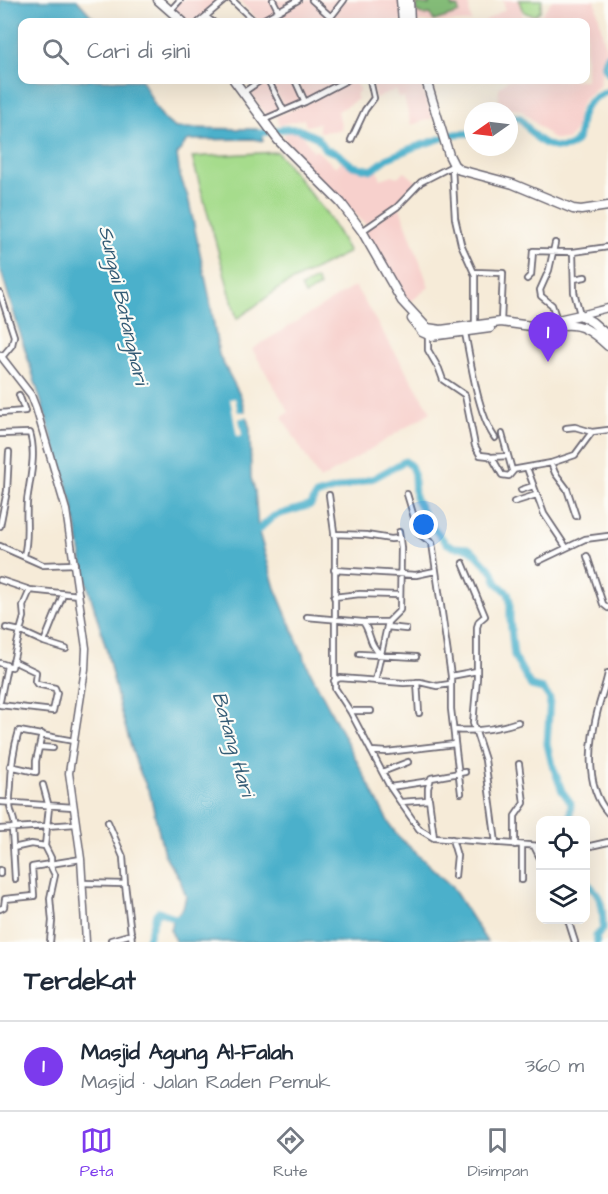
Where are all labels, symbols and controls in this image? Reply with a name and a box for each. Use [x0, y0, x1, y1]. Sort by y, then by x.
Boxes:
search box [18, 18, 590, 84]
icon: search [39, 35, 72, 68]
text: Cari di sini [87, 36, 190, 67]
north arrow [464, 102, 518, 156]
water label: Sungai Batanghari [90, 223, 155, 390]
pin: 1 [528, 312, 568, 362]
your location [409, 510, 438, 539]
water label: Batang Hari [204, 689, 262, 803]
map controls [536, 816, 590, 924]
button: locate [536, 816, 590, 870]
button: layers [536, 870, 590, 924]
text: Terdekat [24, 963, 136, 999]
text: Masjid Agung Al-Falah [81, 1037, 293, 1068]
text: 1 [42, 1052, 45, 1080]
text: 360 m [525, 1052, 584, 1080]
text: Masjid · Jalan Raden Pemuk [81, 1068, 331, 1096]
tab: Peta [80, 1124, 113, 1182]
tab: Rute [273, 1124, 308, 1182]
tab: Disimpan [467, 1124, 528, 1182]

